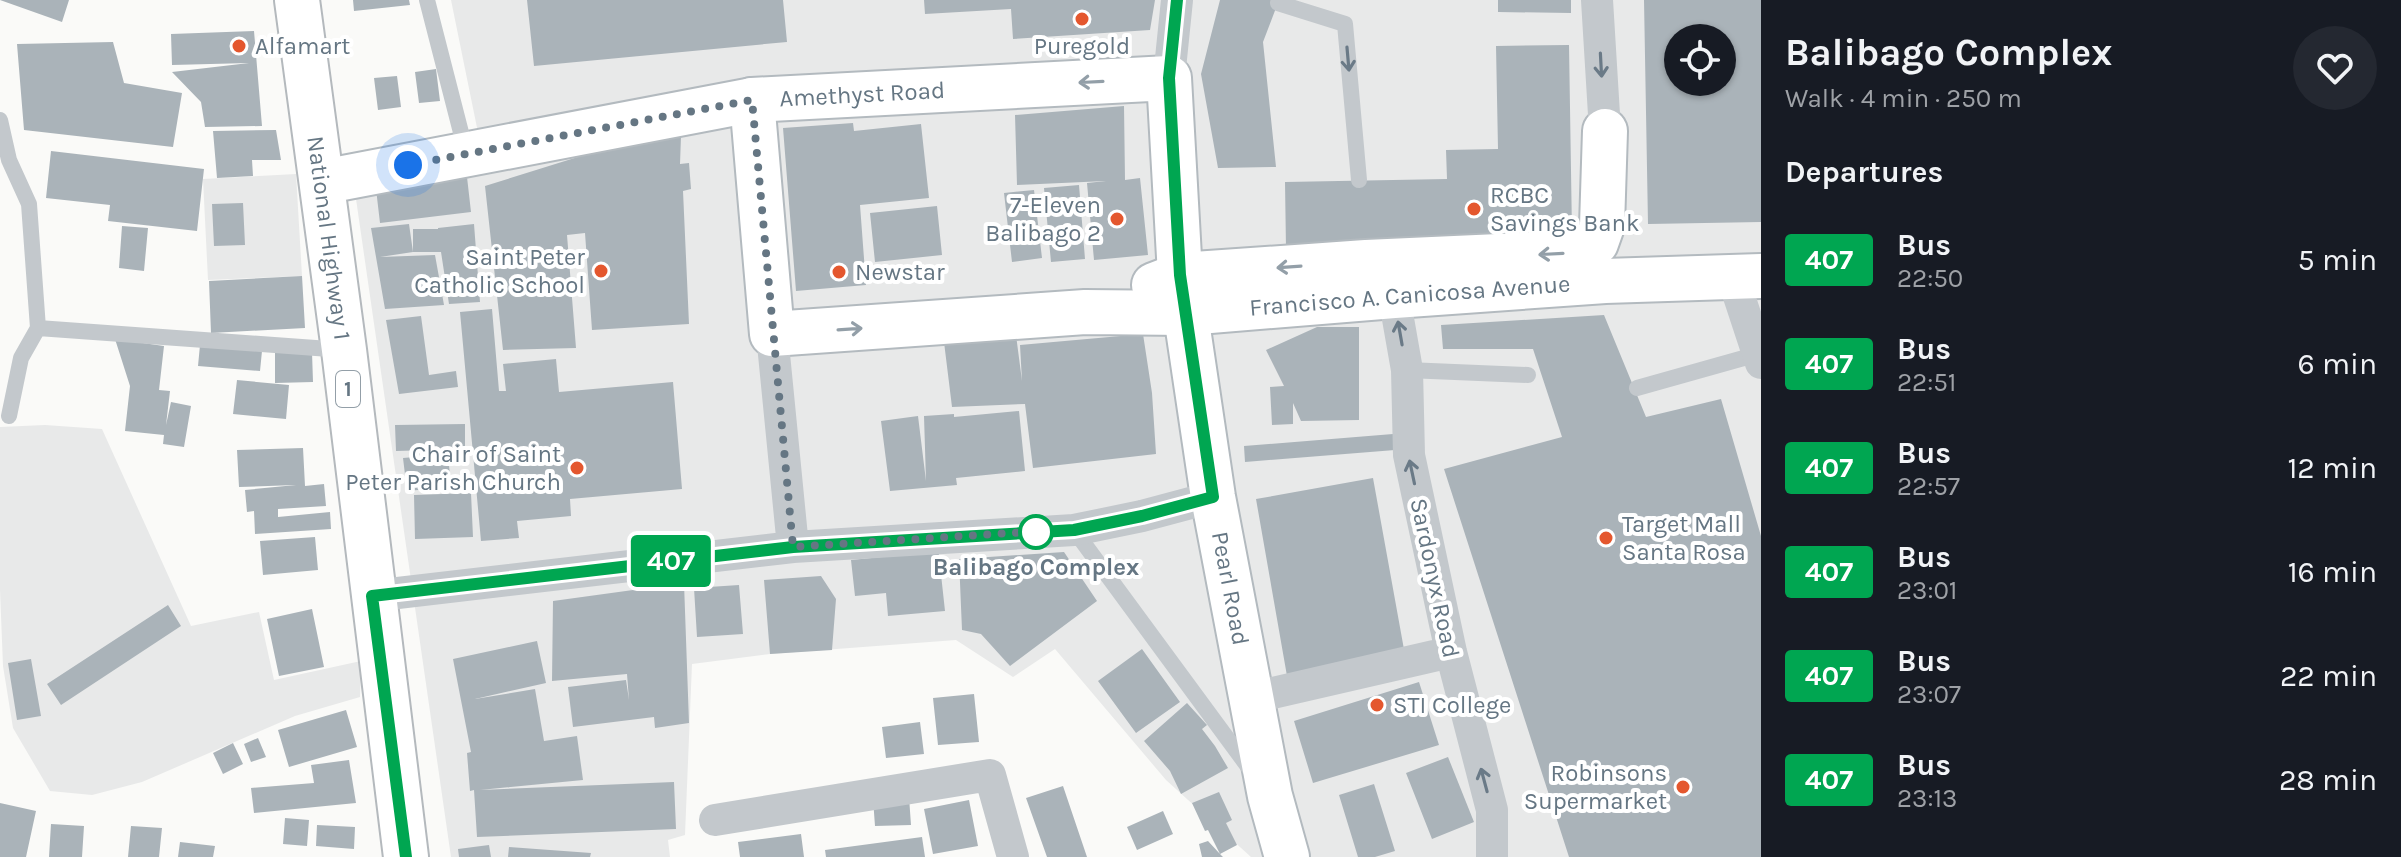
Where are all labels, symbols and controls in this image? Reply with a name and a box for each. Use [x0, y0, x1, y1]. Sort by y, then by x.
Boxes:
marker: Puregold [1073, 10, 1091, 28]
map controls [1664, 24, 1736, 96]
button: locate [1664, 24, 1736, 96]
button: heart [2293, 26, 2377, 110]
text: Balibago Complex [1785, 30, 2112, 75]
place label: Alfamart [255, 32, 350, 60]
place label: Puregold [1034, 32, 1130, 60]
marker: Alfamart [230, 37, 248, 55]
one-way arrow [1341, 45, 1356, 72]
one-way arrow [1594, 51, 1609, 78]
one-way arrow [1078, 75, 1105, 90]
street label: Amethyst Road [779, 76, 946, 113]
text: Walk · 4 min · 250 m [1785, 83, 2022, 114]
street label: National Highway 1 [301, 134, 357, 342]
your location [388, 145, 428, 185]
text: Departures [1785, 154, 1943, 190]
place label: RCBC Savings Bank [1490, 181, 1639, 237]
place label: 7-Eleven Balibago 2 [985, 191, 1101, 247]
marker: RCBC Savings Bank [1465, 200, 1483, 218]
marker: 7-Eleven Balibago 2 [1108, 210, 1126, 228]
text: Bus [1897, 227, 1951, 263]
text: 5 min [2298, 242, 2377, 278]
place label: Saint Peter Catholic School [414, 243, 585, 299]
text: 407 [1805, 243, 1853, 276]
one-way arrow [1538, 246, 1565, 261]
place label: Newstar [855, 258, 945, 286]
one-way arrow [1276, 260, 1303, 275]
marker: Saint Peter Catholic School [592, 262, 610, 280]
marker: Newstar [830, 263, 848, 281]
text: 22:50 [1897, 263, 1963, 294]
street label: Francisco A. Canicosa Avenue [1248, 270, 1571, 322]
one-way arrow [836, 321, 863, 336]
one-way arrow [1392, 321, 1407, 346]
text: Bus [1897, 331, 1951, 367]
text: 6 min [2298, 346, 2377, 382]
text: 407 [1805, 347, 1853, 380]
text: 22:51 [1897, 367, 1956, 398]
road number: 1 [336, 371, 360, 407]
text: Bus [1897, 435, 1951, 471]
place label: Chair of Saint Peter Parish Church [345, 440, 561, 496]
text: 12 min [2287, 450, 2377, 486]
text: 407 [1805, 451, 1853, 484]
marker: Chair of Saint Peter Parish Church [568, 459, 586, 477]
one-way arrow [1404, 460, 1419, 486]
text: 22:57 [1897, 471, 1960, 502]
street label: Sardonyx Road [1404, 496, 1466, 660]
place label: Target Mall Santa Rosa [1622, 510, 1746, 566]
marker: Balibago Complex [1019, 515, 1053, 549]
street label: Pearl Road [1206, 529, 1255, 648]
marker: Target Mall Santa Rosa [1597, 529, 1615, 547]
line badge: 407 [625, 535, 717, 587]
text: Bus [1897, 539, 1951, 575]
text: 407 [647, 544, 695, 577]
place label: Balibago Complex [933, 553, 1139, 581]
text: 16 min [2288, 554, 2377, 590]
text: 407 [1805, 555, 1853, 588]
text: 23:01 [1897, 575, 1957, 606]
text: Bus [1897, 643, 1951, 679]
text: 22 min [2280, 658, 2377, 694]
text: 407 [1805, 659, 1853, 692]
text: 23:07 [1897, 679, 1961, 710]
place label: STI College [1393, 691, 1511, 719]
marker: STI College [1368, 696, 1386, 714]
text: Bus [1897, 747, 1951, 783]
place label: Robinsons Supermarket [1524, 759, 1667, 815]
text: 28 min [2279, 762, 2377, 798]
text: 407 [1805, 763, 1853, 796]
one-way arrow [1476, 768, 1491, 793]
marker: Robinsons Supermarket [1674, 778, 1692, 796]
text: 23:13 [1897, 783, 1957, 814]

